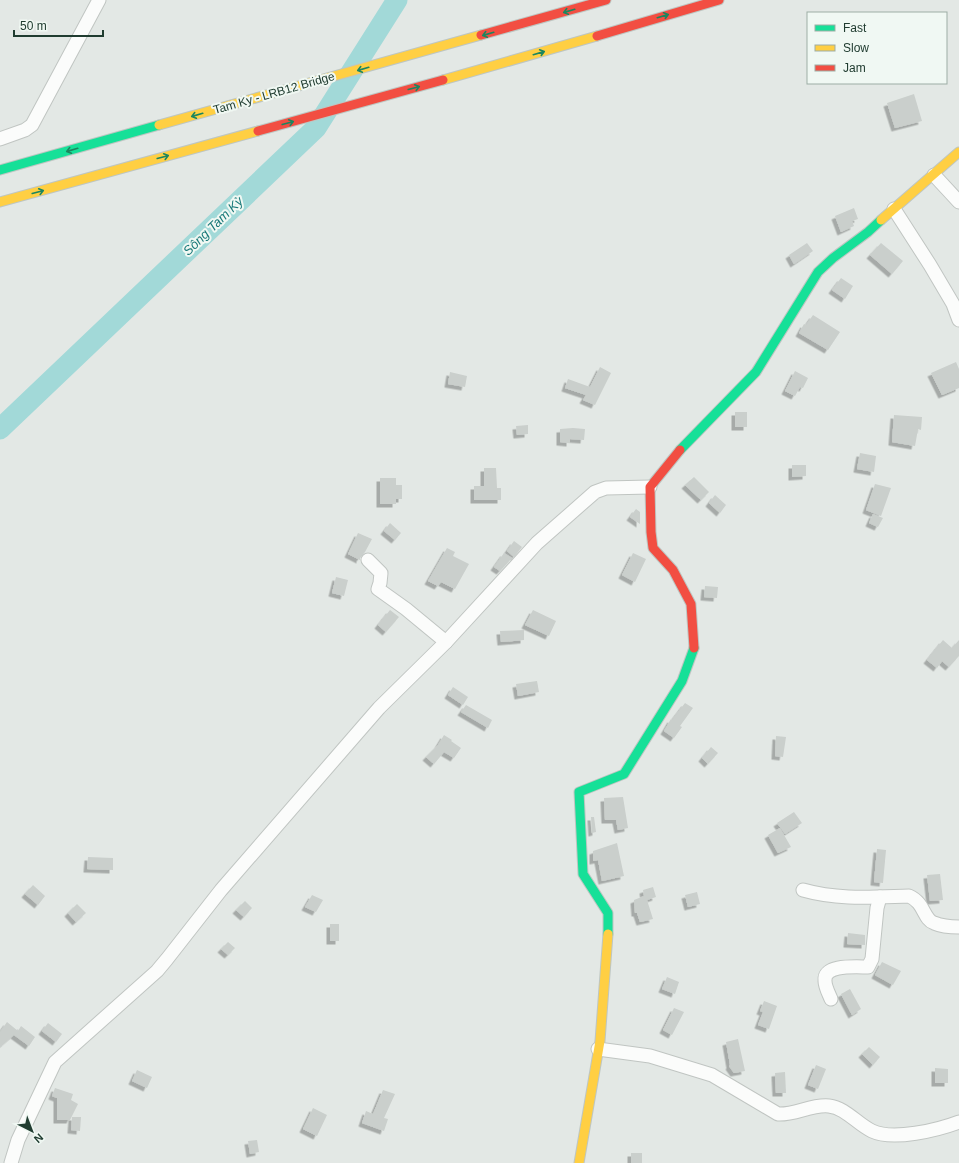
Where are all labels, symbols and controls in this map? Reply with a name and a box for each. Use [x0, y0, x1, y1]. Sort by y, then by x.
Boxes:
one-way arrow [562, 8, 575, 15]
scale bar [14, 12, 103, 38]
one-way arrow [657, 12, 670, 20]
legend [807, 12, 947, 84]
text: 50 m [20, 19, 47, 33]
text: Fast [843, 21, 867, 35]
one-way arrow [481, 31, 494, 38]
text: Slow [843, 41, 869, 55]
one-way arrow [532, 49, 545, 56]
text: Jam [843, 61, 866, 75]
one-way arrow [356, 66, 369, 73]
street label: Tam Ky - LRB12 Bridge [212, 69, 337, 117]
one-way arrow [407, 84, 420, 91]
one-way arrow [191, 112, 204, 119]
one-way arrow [282, 118, 295, 126]
one-way arrow [65, 147, 78, 154]
one-way arrow [156, 153, 169, 160]
one-way arrow [31, 187, 44, 195]
water label: Sông Tam Kỳ [180, 193, 247, 258]
north arrow [12, 1111, 52, 1151]
text: N [32, 1131, 46, 1146]

